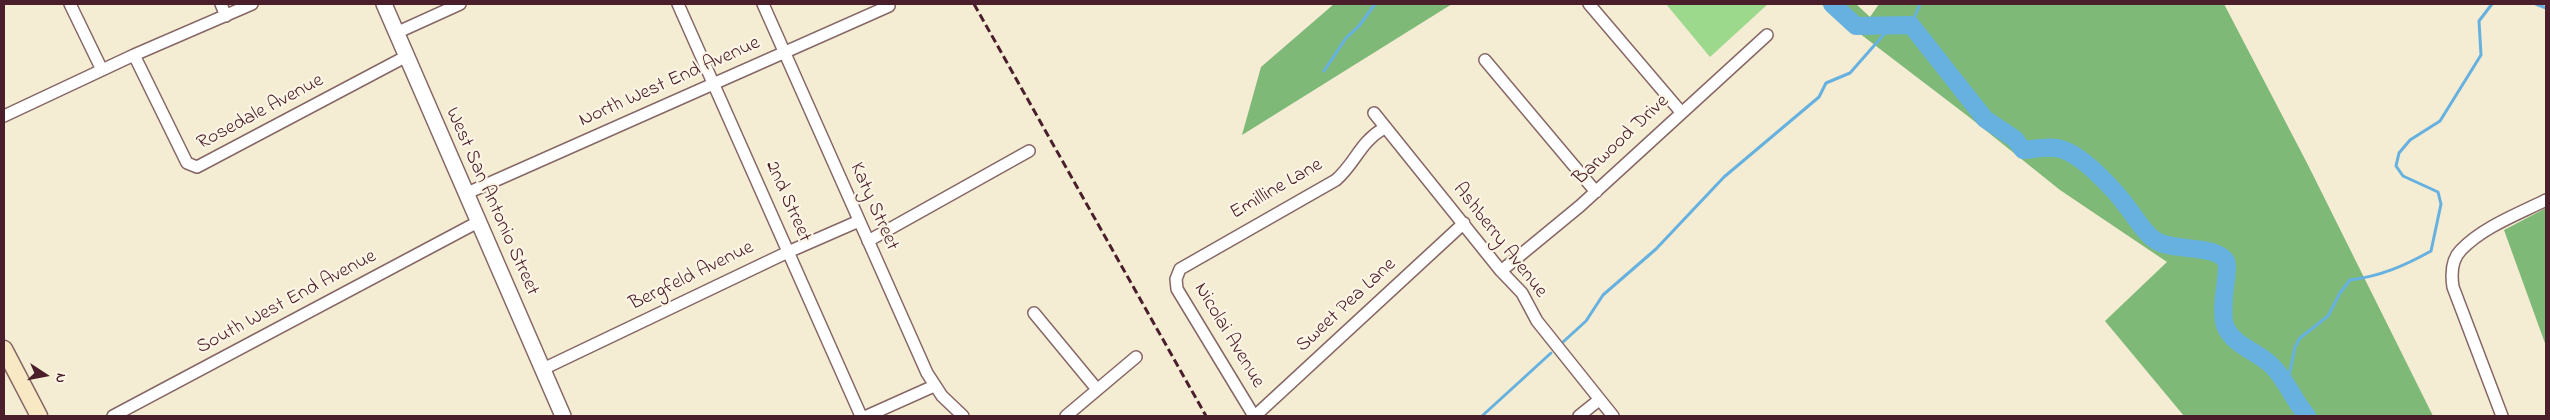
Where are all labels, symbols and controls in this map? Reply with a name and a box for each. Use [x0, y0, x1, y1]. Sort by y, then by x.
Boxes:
street label: North West End Avenue [576, 32, 764, 134]
street label: Rosedale Avenue [194, 70, 328, 156]
street label: Barwood Drive [1569, 91, 1675, 191]
street label: West San Antonio Street [439, 104, 543, 300]
street label: Emilline Lane [1227, 154, 1327, 226]
street label: 2nd Street [758, 158, 816, 246]
street label: Katy Street [843, 159, 903, 255]
street label: Ashberry Avenue [1446, 179, 1552, 303]
street label: Bergfeld Avenue [626, 237, 758, 317]
street label: South West End Avenue [193, 245, 381, 361]
street label: Sweet Pea Lane [1292, 254, 1402, 358]
street label: Nicolai Avenue [1187, 279, 1269, 393]
north arrow [20, 350, 70, 400]
text: N [49, 371, 71, 385]

